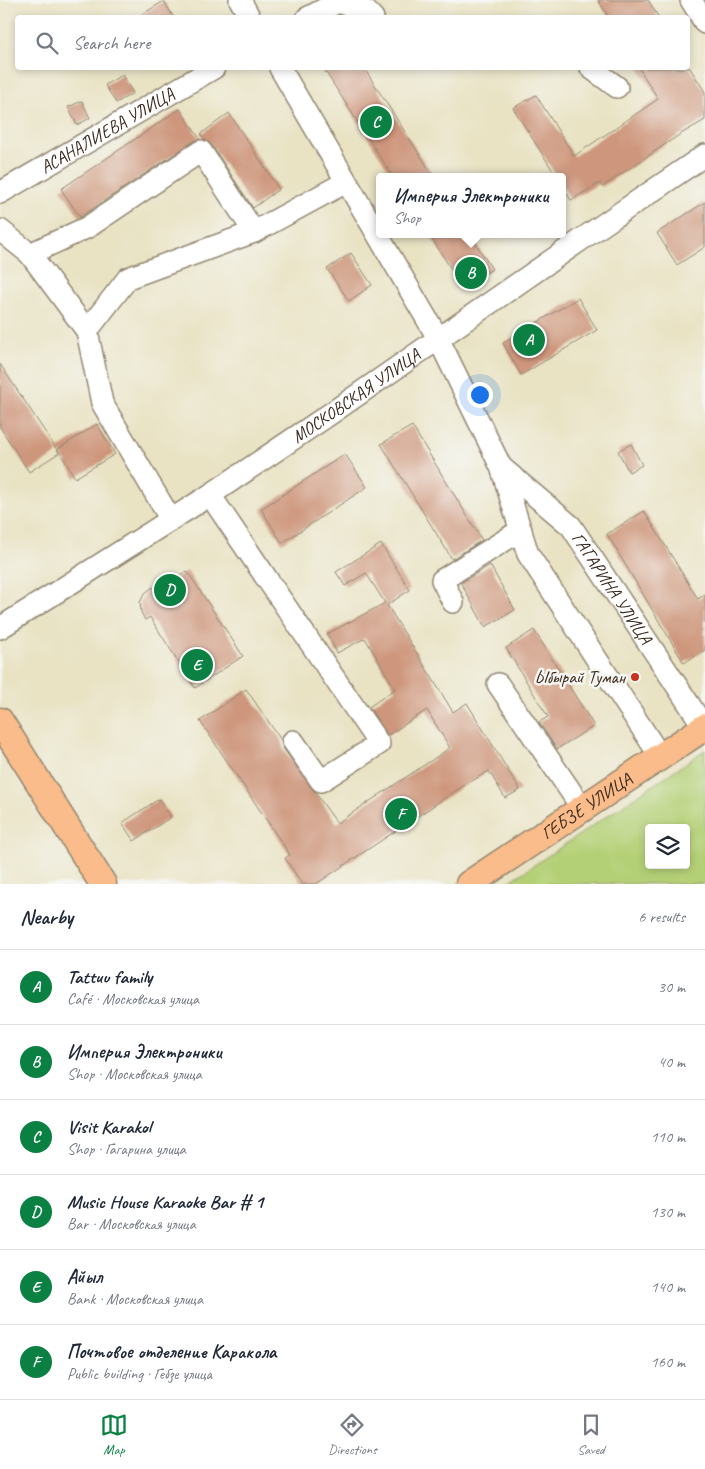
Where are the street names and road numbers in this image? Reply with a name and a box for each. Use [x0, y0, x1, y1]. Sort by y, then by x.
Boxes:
street label: АСАНАЛИЕВА УЛИЦА [36, 82, 179, 178]
street label: МОСКОВСКАЯ УЛИЦА [287, 343, 425, 448]
street label: ГАГАРИНА УЛИЦА [567, 528, 658, 649]
street label: ГЕБЗЕ УЛИЦА [537, 767, 637, 844]

